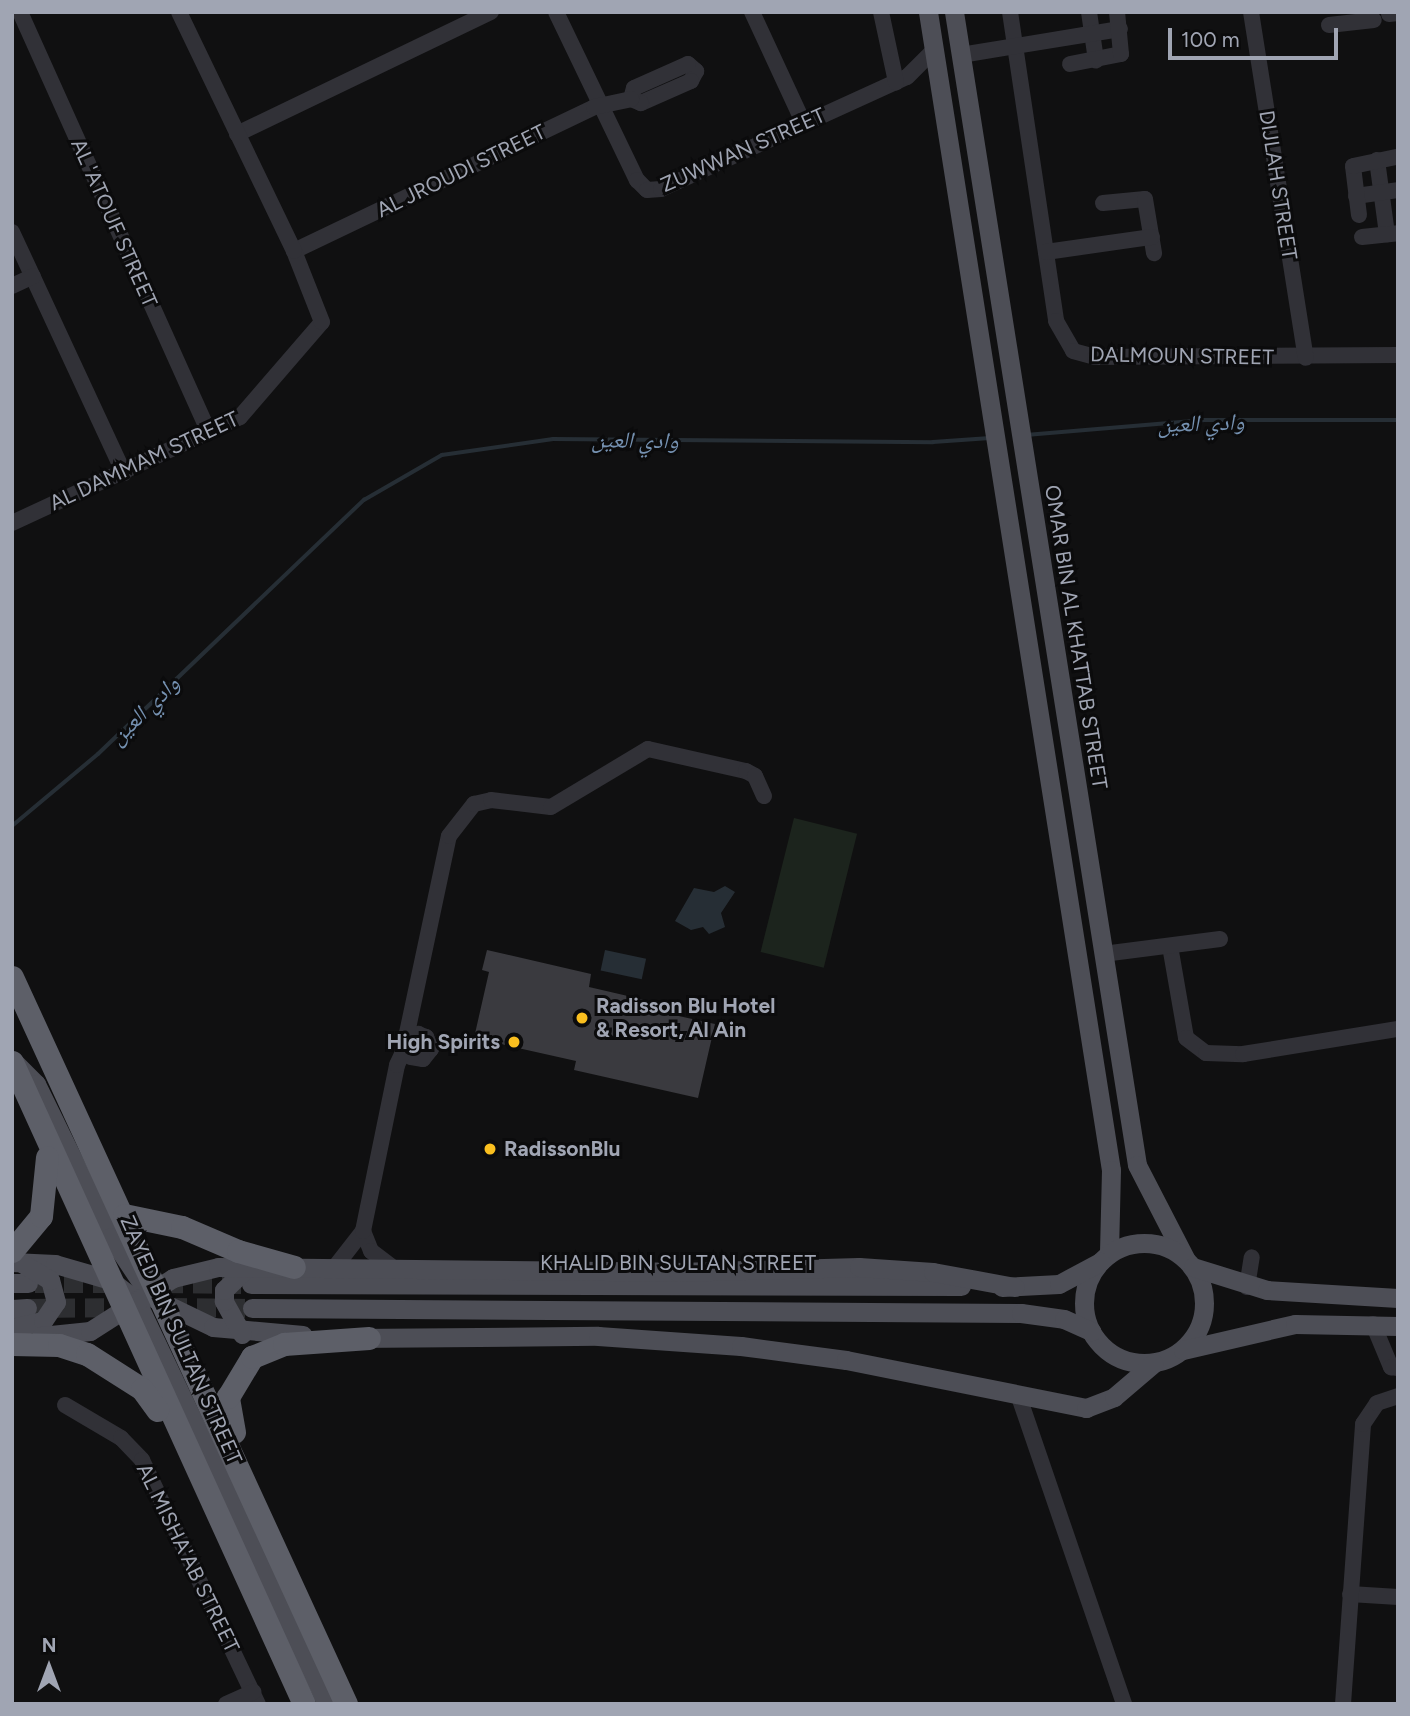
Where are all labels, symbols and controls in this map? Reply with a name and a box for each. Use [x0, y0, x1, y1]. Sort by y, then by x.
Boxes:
scale bar [1172, 14, 1342, 58]
text: 100 m [1181, 27, 1240, 52]
street label: ZUWWAN STREET [657, 102, 829, 198]
street label: DIJLAH STREET [1254, 108, 1302, 262]
street label: AL JROUDI STREET [372, 119, 550, 223]
street label: AL 'ATOUF STREET [66, 135, 162, 311]
street label: DALMOUN STREET [1090, 342, 1274, 370]
street label: AL DAMMAM STREET [45, 406, 243, 516]
water label: وادي العين [1157, 408, 1245, 438]
water label: وادي العين [591, 425, 679, 455]
street label: OMAR BIN AL KHATTAB STREET [1040, 483, 1112, 791]
water label: وادي العين [103, 670, 185, 750]
place label: Radisson Blu Hotel & Resort, Al Ain [596, 993, 775, 1043]
marker: Radisson Blu Hotel & Resort, Al Ain [574, 1010, 590, 1026]
place label: High Spirits [387, 1029, 500, 1055]
marker: High Spirits [506, 1034, 522, 1050]
place label: RadissonBlu [504, 1136, 620, 1162]
marker: RadissonBlu [482, 1141, 498, 1157]
street label: ZAYED BIN SULTAN STREET [115, 1212, 247, 1468]
street label: KHALID BIN SULTAN STREET [540, 1250, 816, 1276]
street label: AL MISHA'AB STREET [131, 1459, 245, 1657]
north arrow [14, 1632, 84, 1702]
text: N [42, 1634, 56, 1657]

